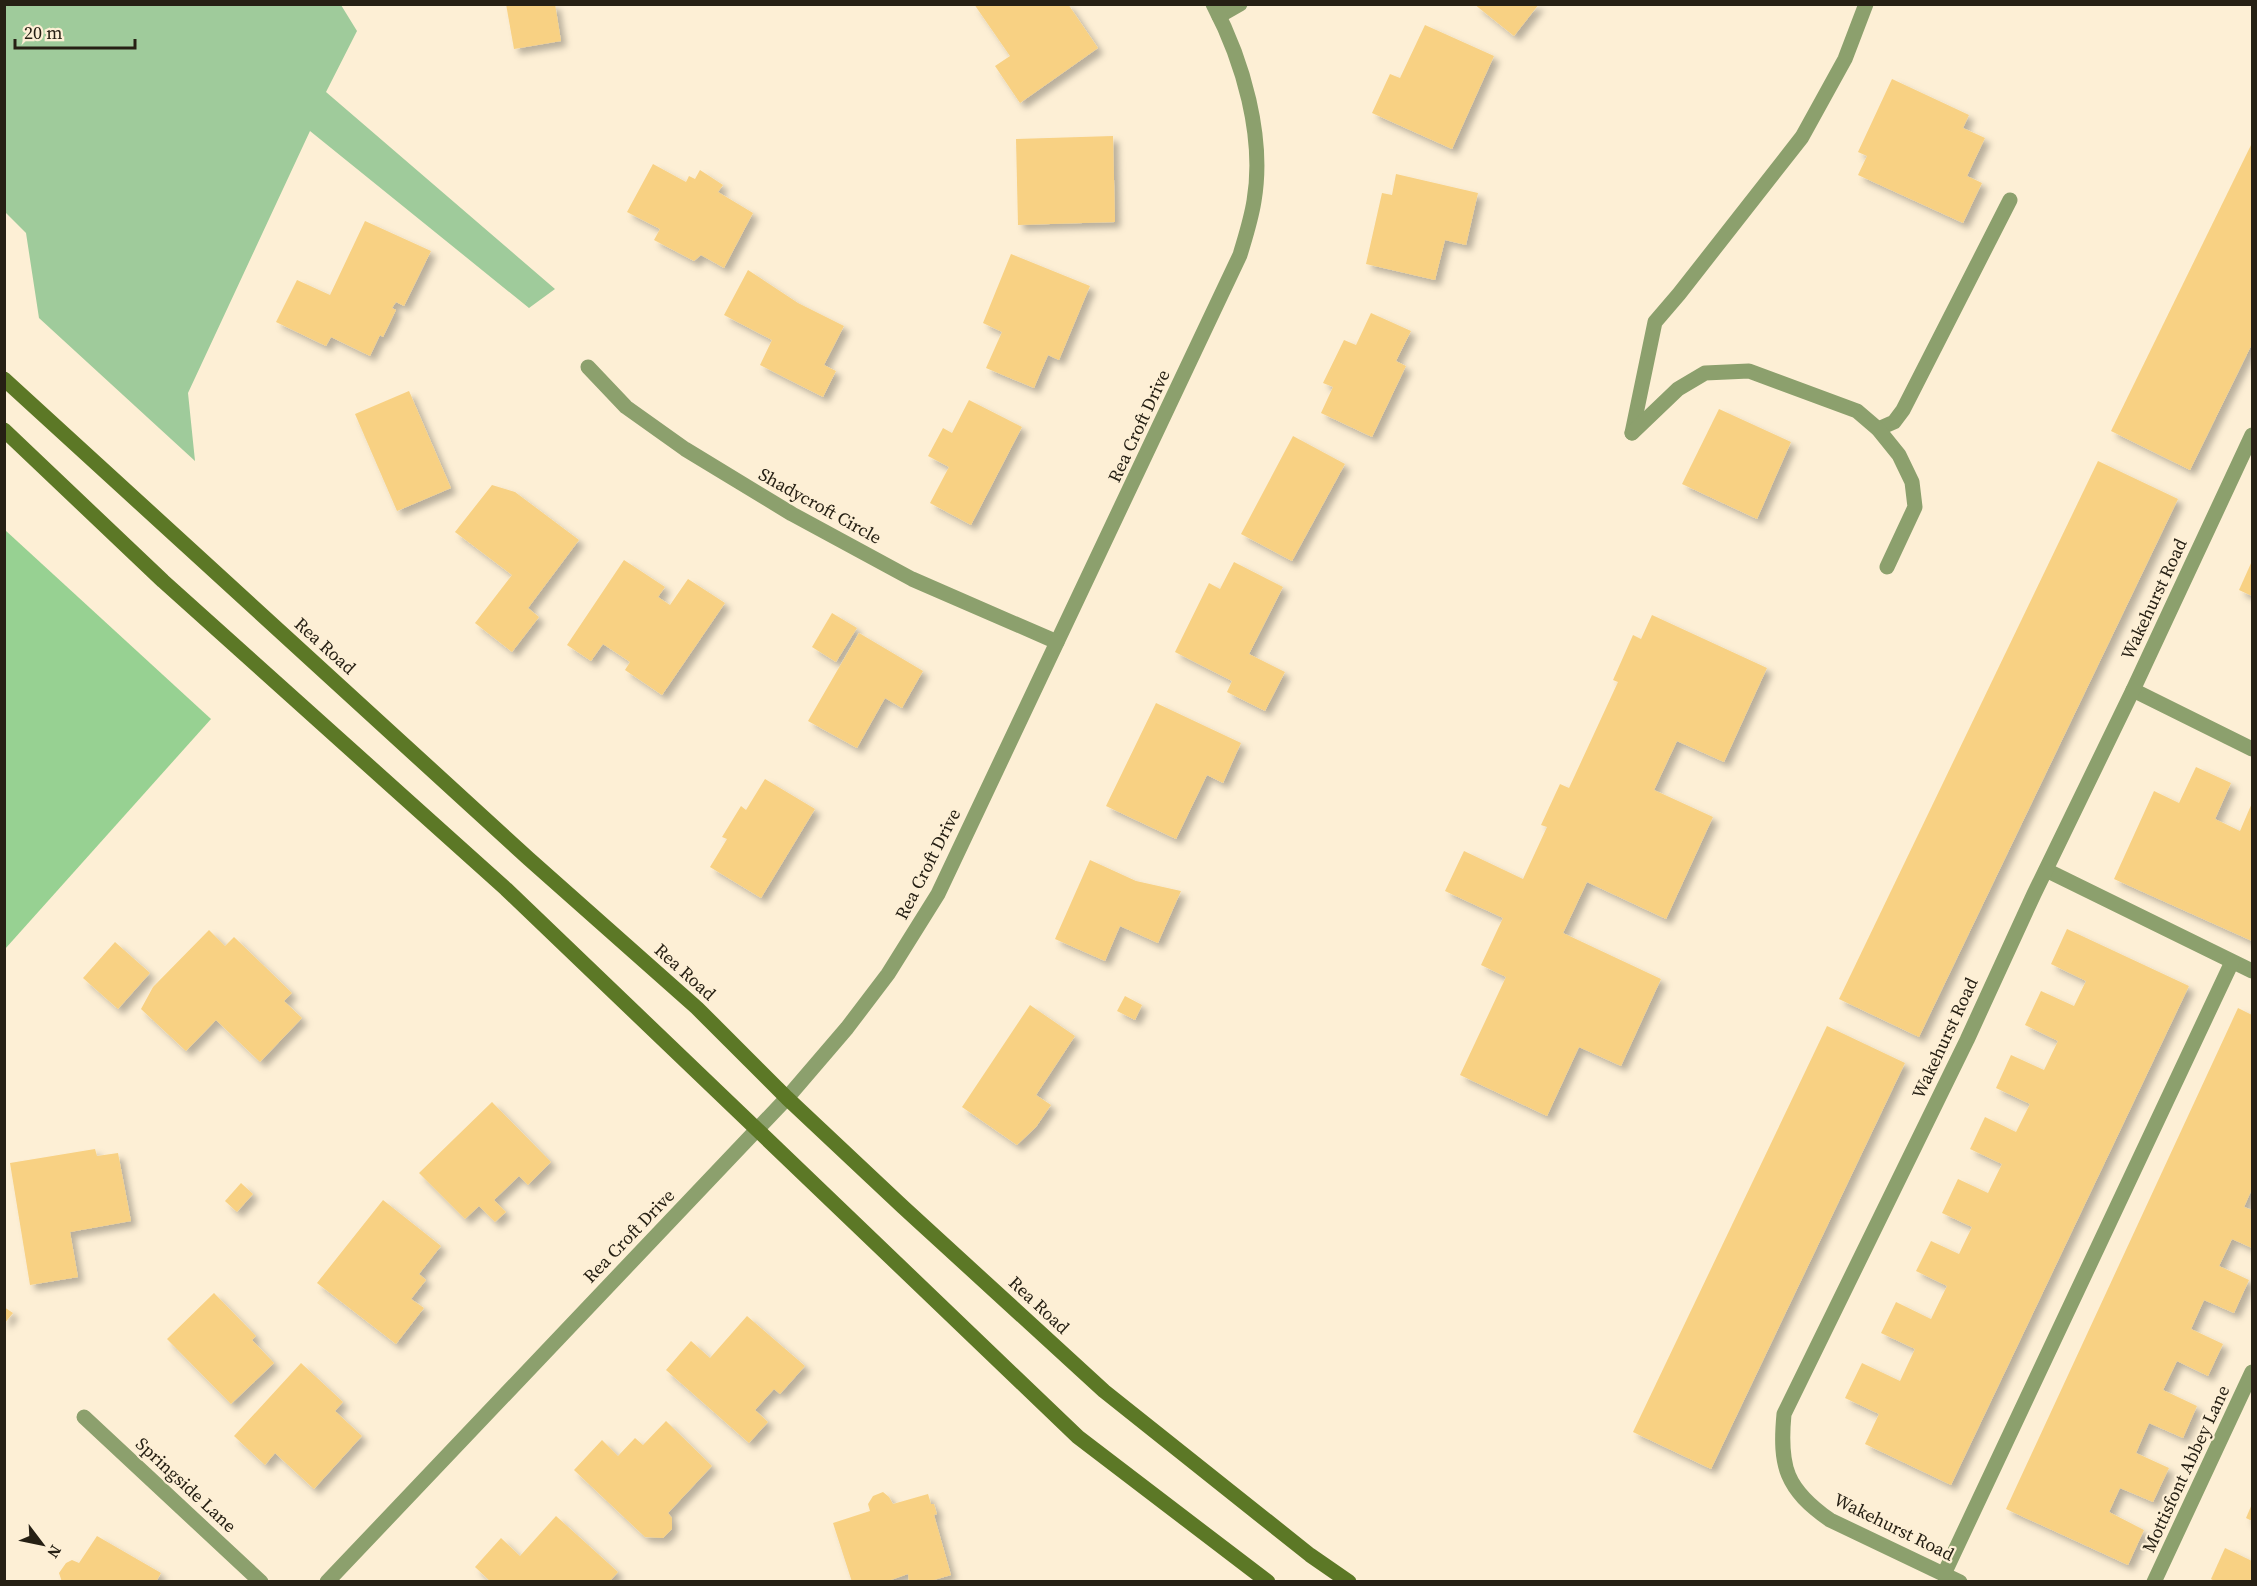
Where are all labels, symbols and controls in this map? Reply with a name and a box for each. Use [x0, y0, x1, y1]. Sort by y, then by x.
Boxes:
scale bar [15, 12, 135, 50]
text: 20 m [24, 20, 62, 45]
street label: Rea Croft Drive [1101, 365, 1176, 486]
street label: Shadycroft Circle [754, 461, 886, 550]
street label: Wakehurst Road [2115, 534, 2193, 663]
street label: Rea Road [289, 611, 361, 680]
street label: Rea Croft Drive [889, 804, 966, 924]
street label: Rea Road [649, 937, 721, 1006]
street label: Wakehurst Road [1906, 973, 1984, 1102]
street label: Rea Croft Drive [577, 1183, 680, 1288]
street label: Rea Road [1004, 1270, 1075, 1339]
street label: Mottisfont Abbey Lane [2136, 1381, 2235, 1557]
street label: Springside Lane [131, 1431, 242, 1538]
street label: Wakehurst Road [1830, 1487, 1959, 1567]
north arrow [12, 1514, 72, 1574]
text: N [42, 1541, 67, 1563]

